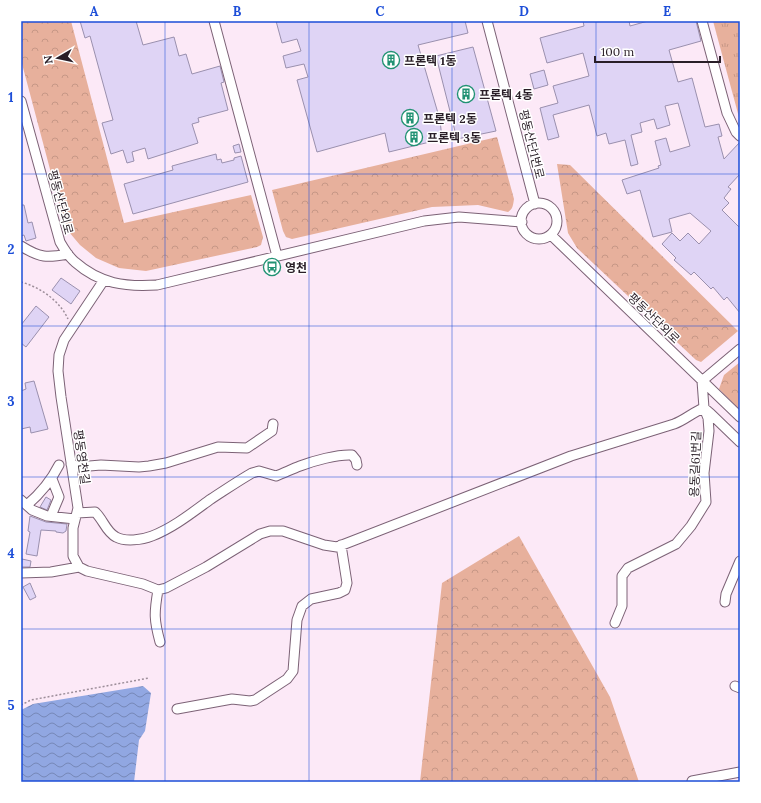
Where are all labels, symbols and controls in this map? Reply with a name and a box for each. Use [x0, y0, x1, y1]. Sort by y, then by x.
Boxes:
text: A [90, 3, 99, 20]
text: B [233, 3, 242, 20]
text: C [376, 3, 385, 20]
text: D [519, 3, 529, 20]
text: E [663, 3, 671, 20]
north arrow [38, 38, 78, 78]
scale bar [595, 38, 720, 64]
text: 100 m [601, 44, 634, 59]
building icon: 프론텍 1동 [381, 50, 401, 70]
place label: 프론텍 1동 [404, 53, 456, 68]
text: N [40, 54, 56, 65]
building icon: 프론텍 4동 [456, 84, 476, 104]
place label: 프론텍 4동 [479, 87, 533, 102]
text: 1 [8, 89, 14, 106]
building icon: 프론텍 2동 [400, 108, 420, 128]
street label: 평동산단1번로 [516, 108, 548, 180]
place label: 프론텍 2동 [423, 111, 477, 126]
building icon: 프론텍 3동 [404, 127, 424, 147]
place label: 프론텍 3동 [427, 130, 481, 145]
street label: 평동산단외로 [45, 168, 77, 236]
text: 2 [8, 241, 15, 258]
bus stop icon: 영천 [262, 257, 282, 277]
place label: 영천 [285, 260, 307, 275]
street label: 평동산단외로 [625, 290, 683, 346]
text: 3 [7, 393, 15, 410]
street label: 평동영천길 [71, 429, 93, 485]
street label: 용동길61번길 [686, 431, 704, 497]
text: 4 [7, 545, 15, 562]
text: 5 [7, 697, 15, 714]

